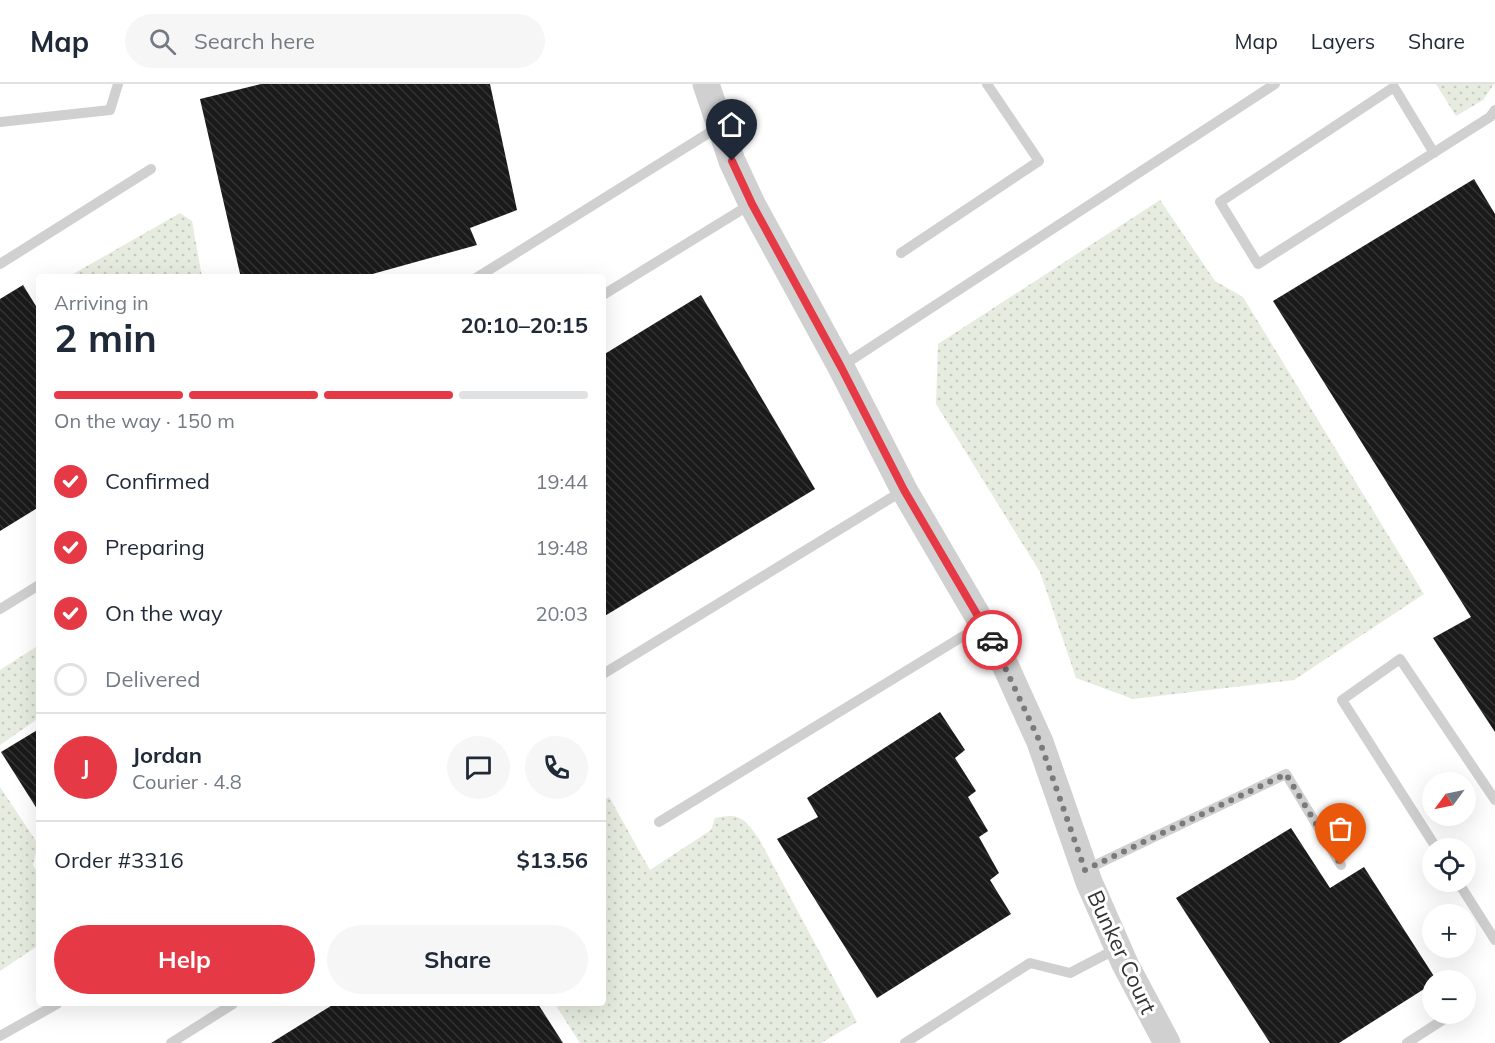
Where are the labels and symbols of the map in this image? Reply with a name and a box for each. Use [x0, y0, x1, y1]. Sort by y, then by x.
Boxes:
pin [706, 99, 757, 161]
courier [962, 610, 1022, 670]
north arrow [1422, 772, 1476, 826]
pin [1315, 803, 1366, 865]
street label: Bunker Court [1081, 886, 1163, 1018]

